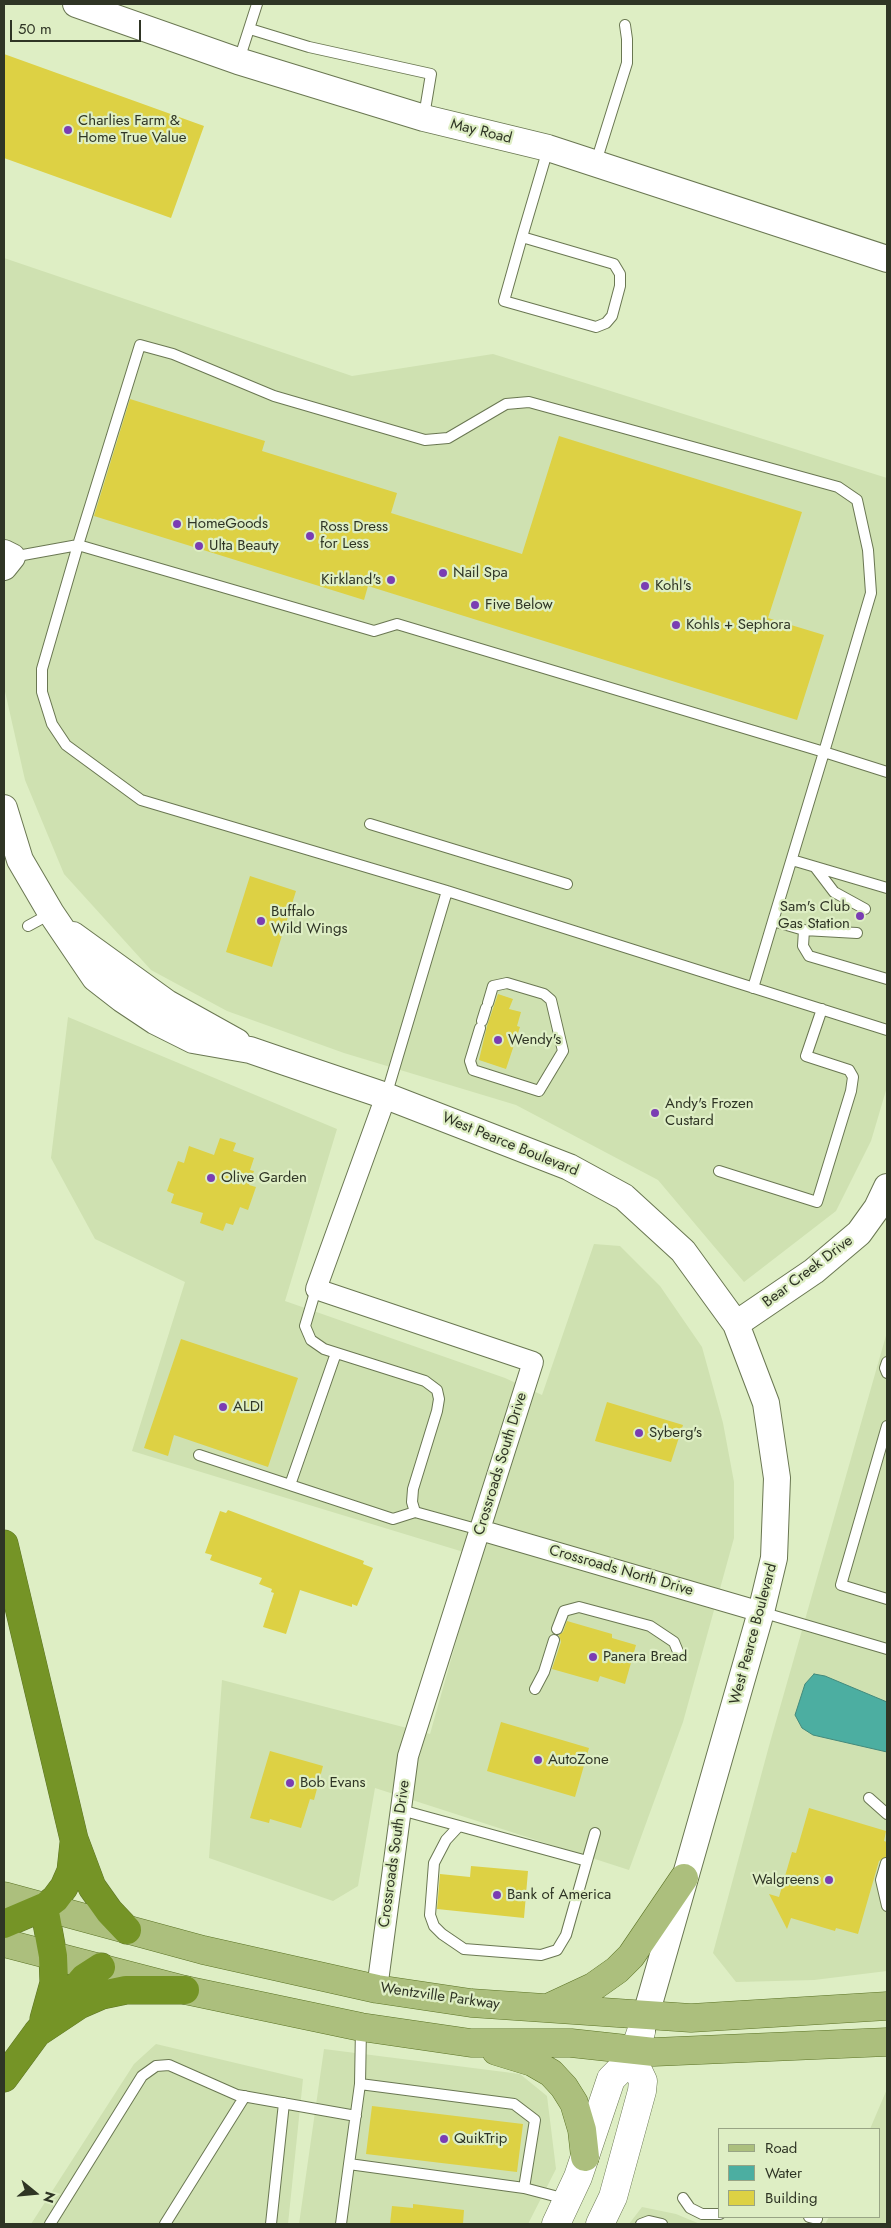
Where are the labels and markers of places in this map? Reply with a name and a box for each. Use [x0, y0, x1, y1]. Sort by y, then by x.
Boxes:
place label: Charlies Farm & Home True Value [78, 112, 187, 147]
marker: Charlies Farm & Home True Value [62, 124, 74, 136]
place label: HomeGoods [187, 515, 268, 533]
marker: HomeGoods [171, 518, 183, 530]
place label: Ross Dress for Less [320, 518, 388, 553]
marker: Ross Dress for Less [304, 530, 316, 542]
place label: Ulta Beauty [209, 537, 279, 555]
marker: Ulta Beauty [193, 540, 205, 552]
place label: Nail Spa [453, 564, 508, 582]
marker: Nail Spa [437, 567, 449, 579]
place label: Kirkland's [321, 571, 381, 589]
marker: Kirkland's [385, 574, 397, 586]
place label: Kohl's [655, 577, 691, 595]
marker: Kohl's [639, 580, 651, 592]
place label: Five Below [485, 596, 553, 614]
marker: Five Below [469, 599, 481, 611]
place label: Kohls + Sephora [686, 616, 791, 634]
marker: Kohls + Sephora [670, 619, 682, 631]
place label: Sam's Club Gas Station [778, 898, 850, 933]
place label: Buffalo Wild Wings [271, 903, 347, 938]
marker: Sam's Club Gas Station [854, 910, 866, 922]
marker: Buffalo Wild Wings [255, 915, 267, 927]
place label: Wendy's [508, 1031, 561, 1049]
marker: Wendy's [492, 1034, 504, 1046]
place label: Andy's Frozen Custard [665, 1095, 754, 1130]
marker: Andy's Frozen Custard [649, 1107, 661, 1119]
place label: Olive Garden [221, 1169, 307, 1187]
marker: Olive Garden [205, 1172, 217, 1184]
place label: ALDI [233, 1398, 264, 1416]
marker: ALDI [217, 1401, 229, 1413]
place label: Syberg's [649, 1424, 702, 1442]
marker: Syberg's [633, 1427, 645, 1439]
place label: Panera Bread [603, 1648, 687, 1666]
marker: Panera Bread [587, 1651, 599, 1663]
place label: AutoZone [548, 1751, 609, 1769]
marker: AutoZone [532, 1754, 544, 1766]
place label: Bob Evans [300, 1774, 366, 1792]
marker: Bob Evans [284, 1777, 296, 1789]
place label: Walgreens [752, 1871, 819, 1889]
marker: Walgreens [823, 1874, 835, 1886]
place label: Bank of America [507, 1886, 611, 1904]
marker: Bank of America [491, 1889, 503, 1901]
place label: QuikTrip [454, 2130, 507, 2148]
marker: QuikTrip [438, 2133, 450, 2145]

